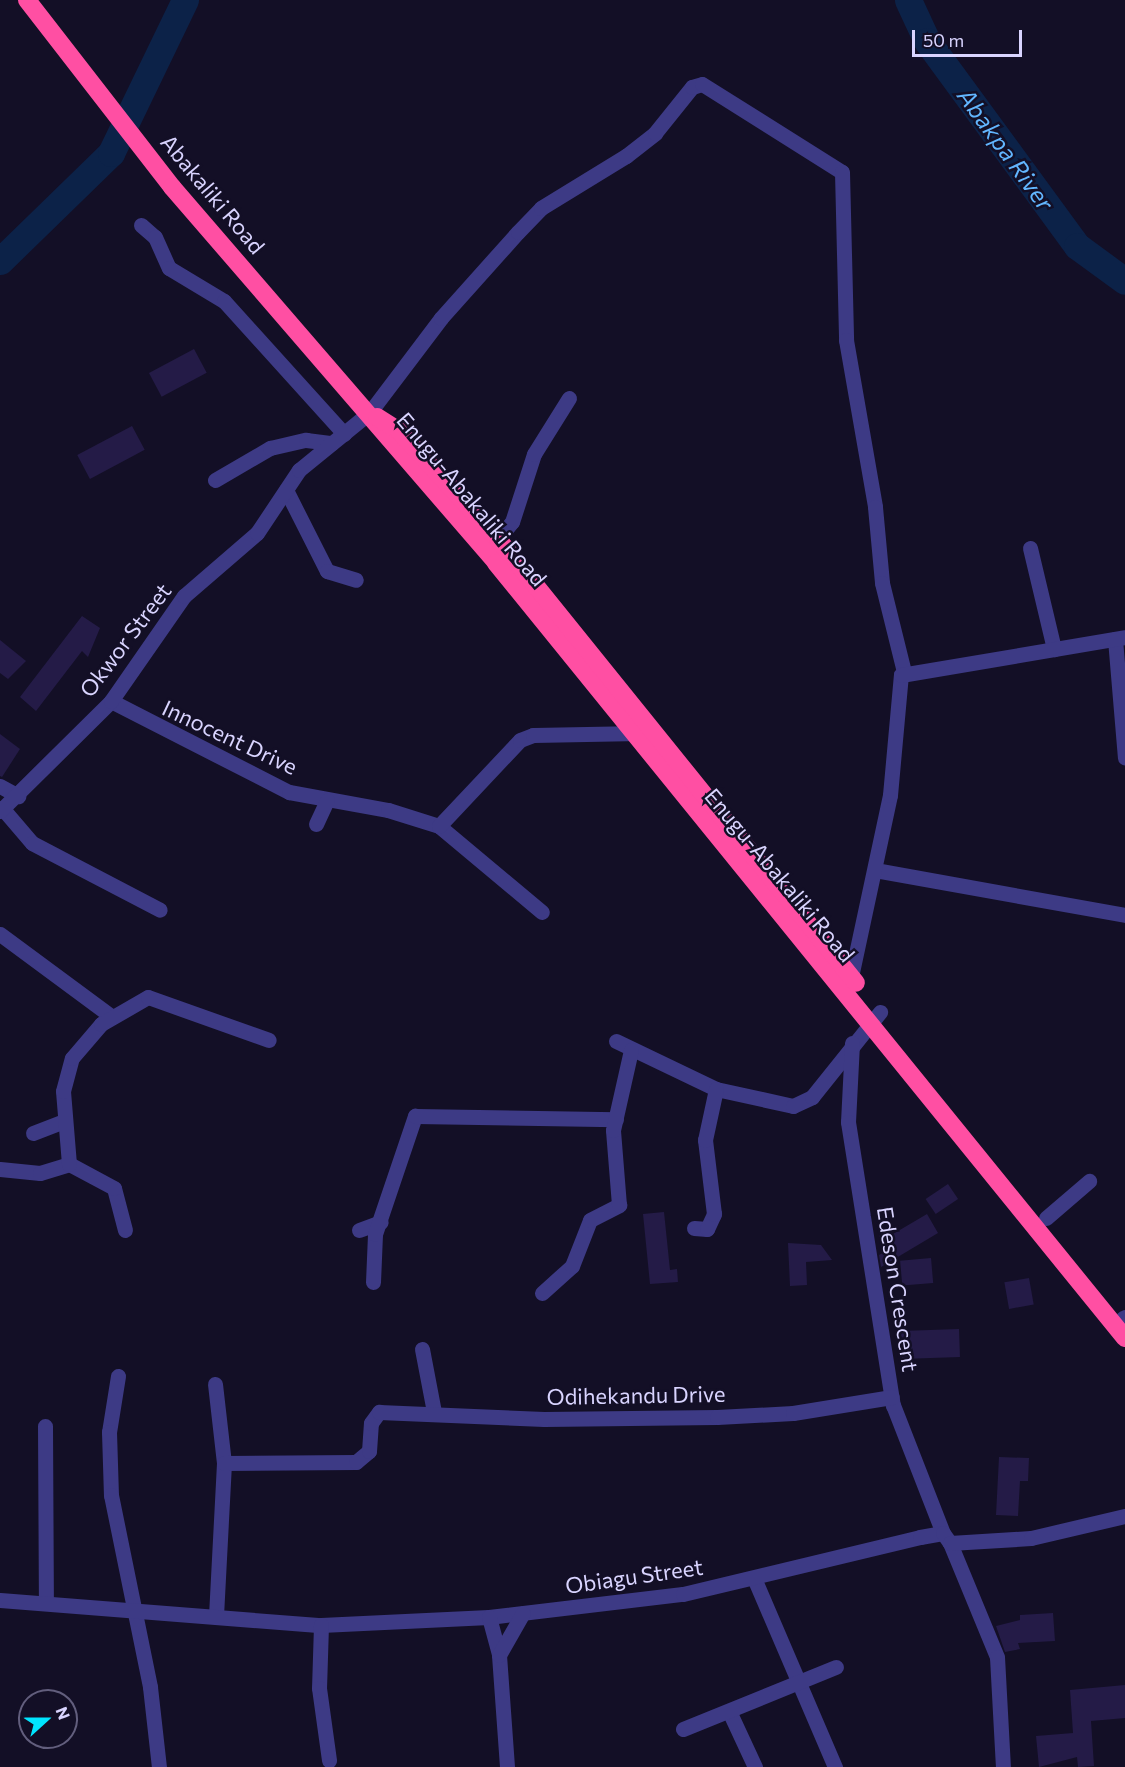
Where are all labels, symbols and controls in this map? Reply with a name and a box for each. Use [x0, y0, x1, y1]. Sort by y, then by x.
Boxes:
scale bar [915, 18, 1024, 56]
text: 50 m [923, 29, 964, 51]
water label: Abakpa River [952, 82, 1060, 216]
street label: Abakaliki Road [155, 129, 271, 259]
street label: Enugu-Abakaliki Road [392, 407, 552, 591]
street label: Okwor Street [74, 578, 176, 702]
street label: Innocent Drive [158, 694, 302, 780]
street label: Enugu-Abakaliki Road [700, 783, 860, 967]
street label: Edeson Crescent [872, 1205, 924, 1373]
street label: Odihekandu Drive [546, 1380, 726, 1410]
street label: Obiagu Street [563, 1553, 705, 1599]
north arrow [18, 1689, 78, 1749]
text: N [52, 1704, 74, 1722]

